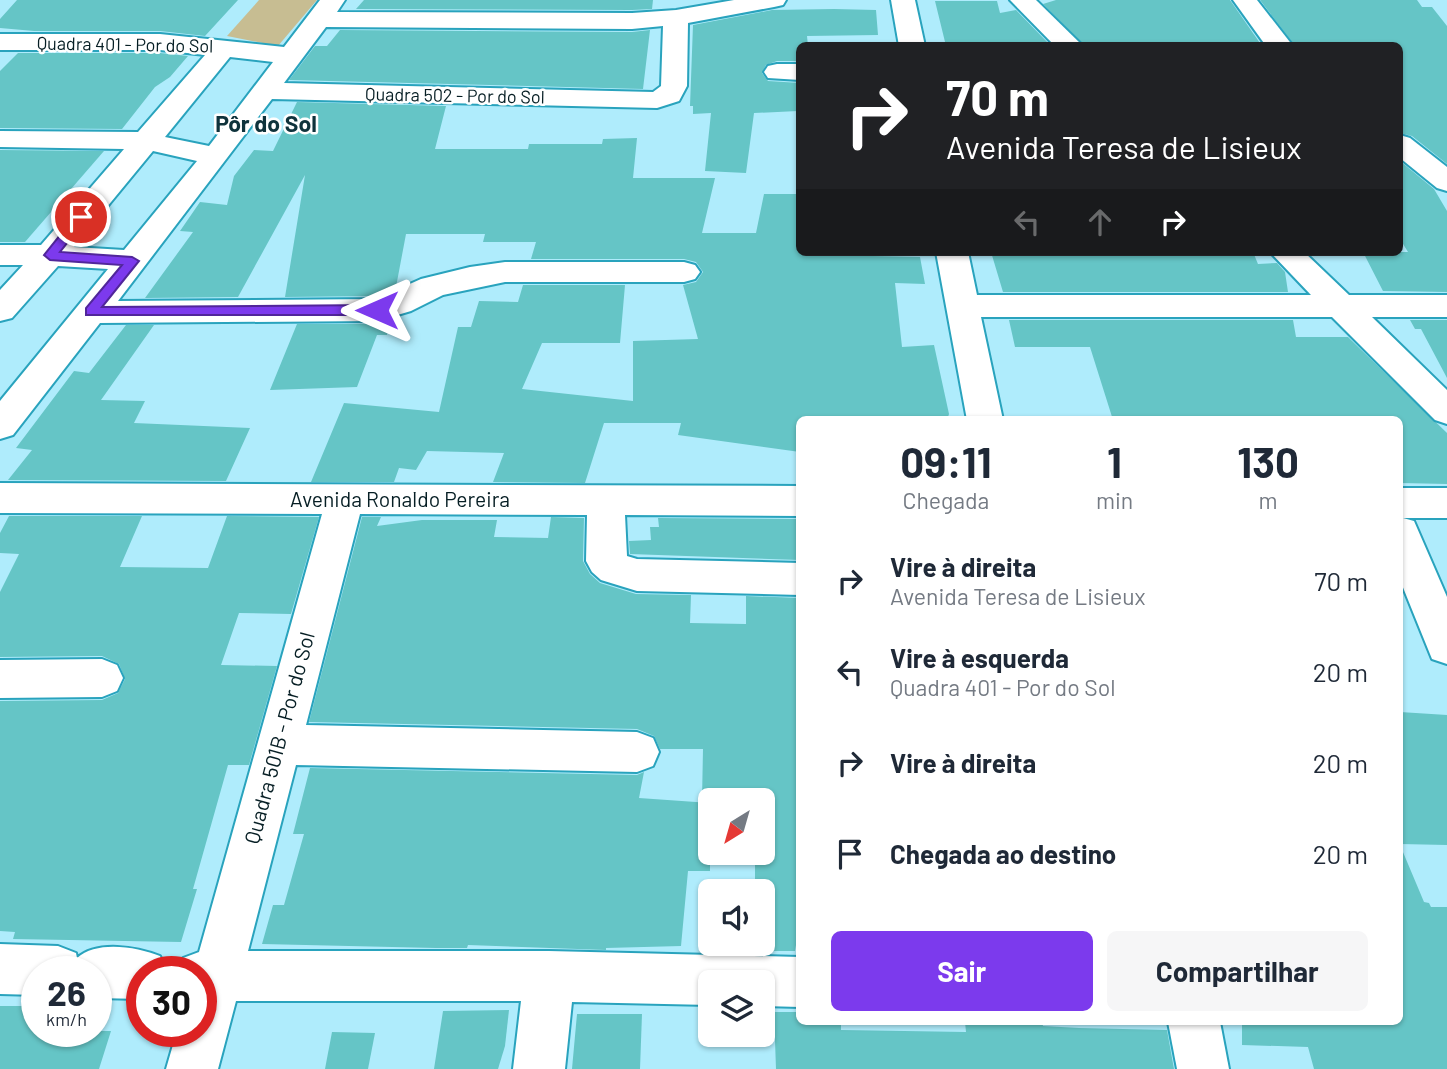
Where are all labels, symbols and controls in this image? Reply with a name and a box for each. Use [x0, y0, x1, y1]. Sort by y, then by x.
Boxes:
street label: Quadra 401 - Por do Sol [37, 31, 213, 57]
text: 70 m [946, 67, 1049, 126]
icon: right [831, 70, 922, 161]
street label: Quadra 502 - Por do Sol [365, 82, 545, 108]
district label: Pôr do Sol [215, 109, 317, 137]
text: Avenida Teresa de Lisieux [946, 127, 1302, 165]
pin [51, 187, 111, 247]
icon: arrive [62, 198, 100, 236]
icon: left [1008, 203, 1046, 241]
icon: ahead [1081, 203, 1119, 241]
icon: right [1154, 203, 1192, 241]
position arrow [340, 273, 414, 347]
text: 09:11 [900, 436, 992, 486]
text: 1 [1107, 436, 1122, 486]
text: 130 [1237, 436, 1299, 486]
street label: Avenida Ronaldo Pereira [290, 486, 510, 511]
text: Chegada [903, 486, 989, 514]
text: min [1096, 486, 1133, 514]
text: m [1259, 486, 1278, 514]
text: Vire à direita [890, 551, 1036, 582]
icon: right [831, 562, 869, 600]
text: 70 m [1314, 565, 1368, 596]
text: Avenida Teresa de Lisieux [890, 582, 1146, 610]
street label: Quadra 501B - Por do Sol [238, 629, 319, 846]
text: Vire à esquerda [890, 642, 1069, 673]
icon: left [831, 653, 869, 691]
text: 20 m [1313, 656, 1368, 687]
text: Quadra 401 - Por do Sol [890, 673, 1116, 701]
icon: right [831, 744, 869, 782]
text: Vire à direita [890, 747, 1036, 778]
text: 20 m [1313, 747, 1368, 778]
north arrow [698, 788, 775, 864]
map controls [698, 788, 775, 1047]
icon: arrive [831, 835, 869, 873]
text: Chegada ao destino [890, 838, 1116, 869]
text: 20 m [1313, 838, 1368, 869]
button: sound [698, 879, 775, 956]
button: Sair [831, 931, 1093, 1011]
button: Compartilhar [1107, 931, 1368, 1011]
speed limit sign: 30 [126, 956, 217, 1047]
button: layers [698, 970, 775, 1047]
text: 26 [47, 971, 86, 1013]
text: km/h [46, 1008, 87, 1030]

